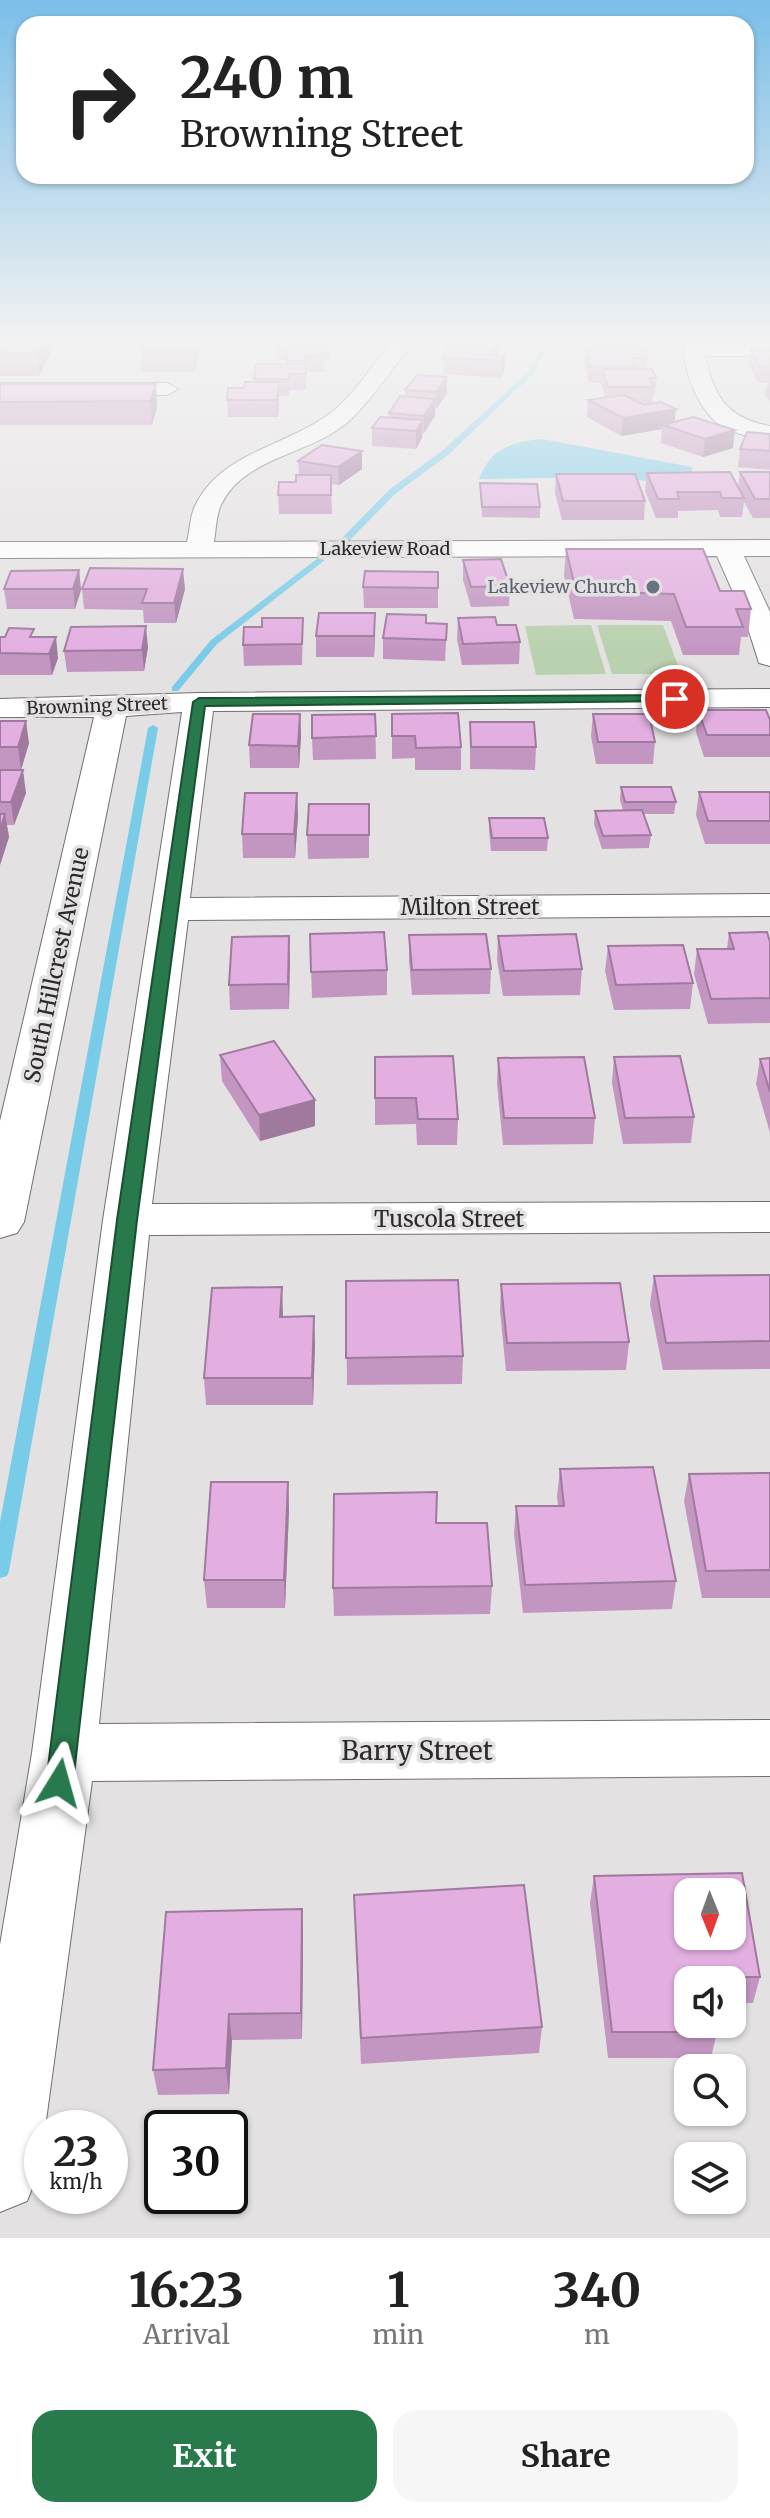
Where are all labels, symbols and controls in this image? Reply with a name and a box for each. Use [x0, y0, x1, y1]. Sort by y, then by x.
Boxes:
text: 240 m [180, 43, 353, 113]
icon: right [48, 48, 152, 152]
text: Browning Street [180, 112, 463, 157]
street label: Lakeview Road [320, 537, 450, 560]
place label: Lakeview Church [487, 575, 637, 598]
marker: Lakeview Church [644, 578, 662, 596]
pin [641, 665, 709, 733]
icon: arrive [653, 677, 697, 721]
street label: Browning Street [26, 692, 168, 719]
street label: South Hillcrest Avenue [17, 845, 95, 1085]
street label: Milton Street [400, 893, 540, 921]
street label: Tuscola Street [374, 1205, 525, 1233]
street label: Barry Street [341, 1734, 493, 1767]
position arrow [17, 1741, 101, 1825]
north arrow [674, 1878, 746, 1950]
map controls [674, 1878, 746, 2214]
button: sound [674, 1966, 746, 2038]
button: search [674, 2054, 746, 2126]
speed limit sign: 30 [144, 2110, 248, 2214]
text: 23 [53, 2127, 99, 2177]
button: layers [674, 2142, 746, 2214]
text: km/h [50, 2169, 102, 2194]
text: 16:23 [129, 2260, 244, 2320]
text: 1 [387, 2260, 409, 2320]
text: 340 [553, 2260, 641, 2320]
text: Arrival [143, 2318, 230, 2351]
text: min [373, 2318, 424, 2351]
text: m [584, 2318, 610, 2351]
button: Exit [32, 2410, 377, 2502]
button: Share [393, 2410, 738, 2502]

